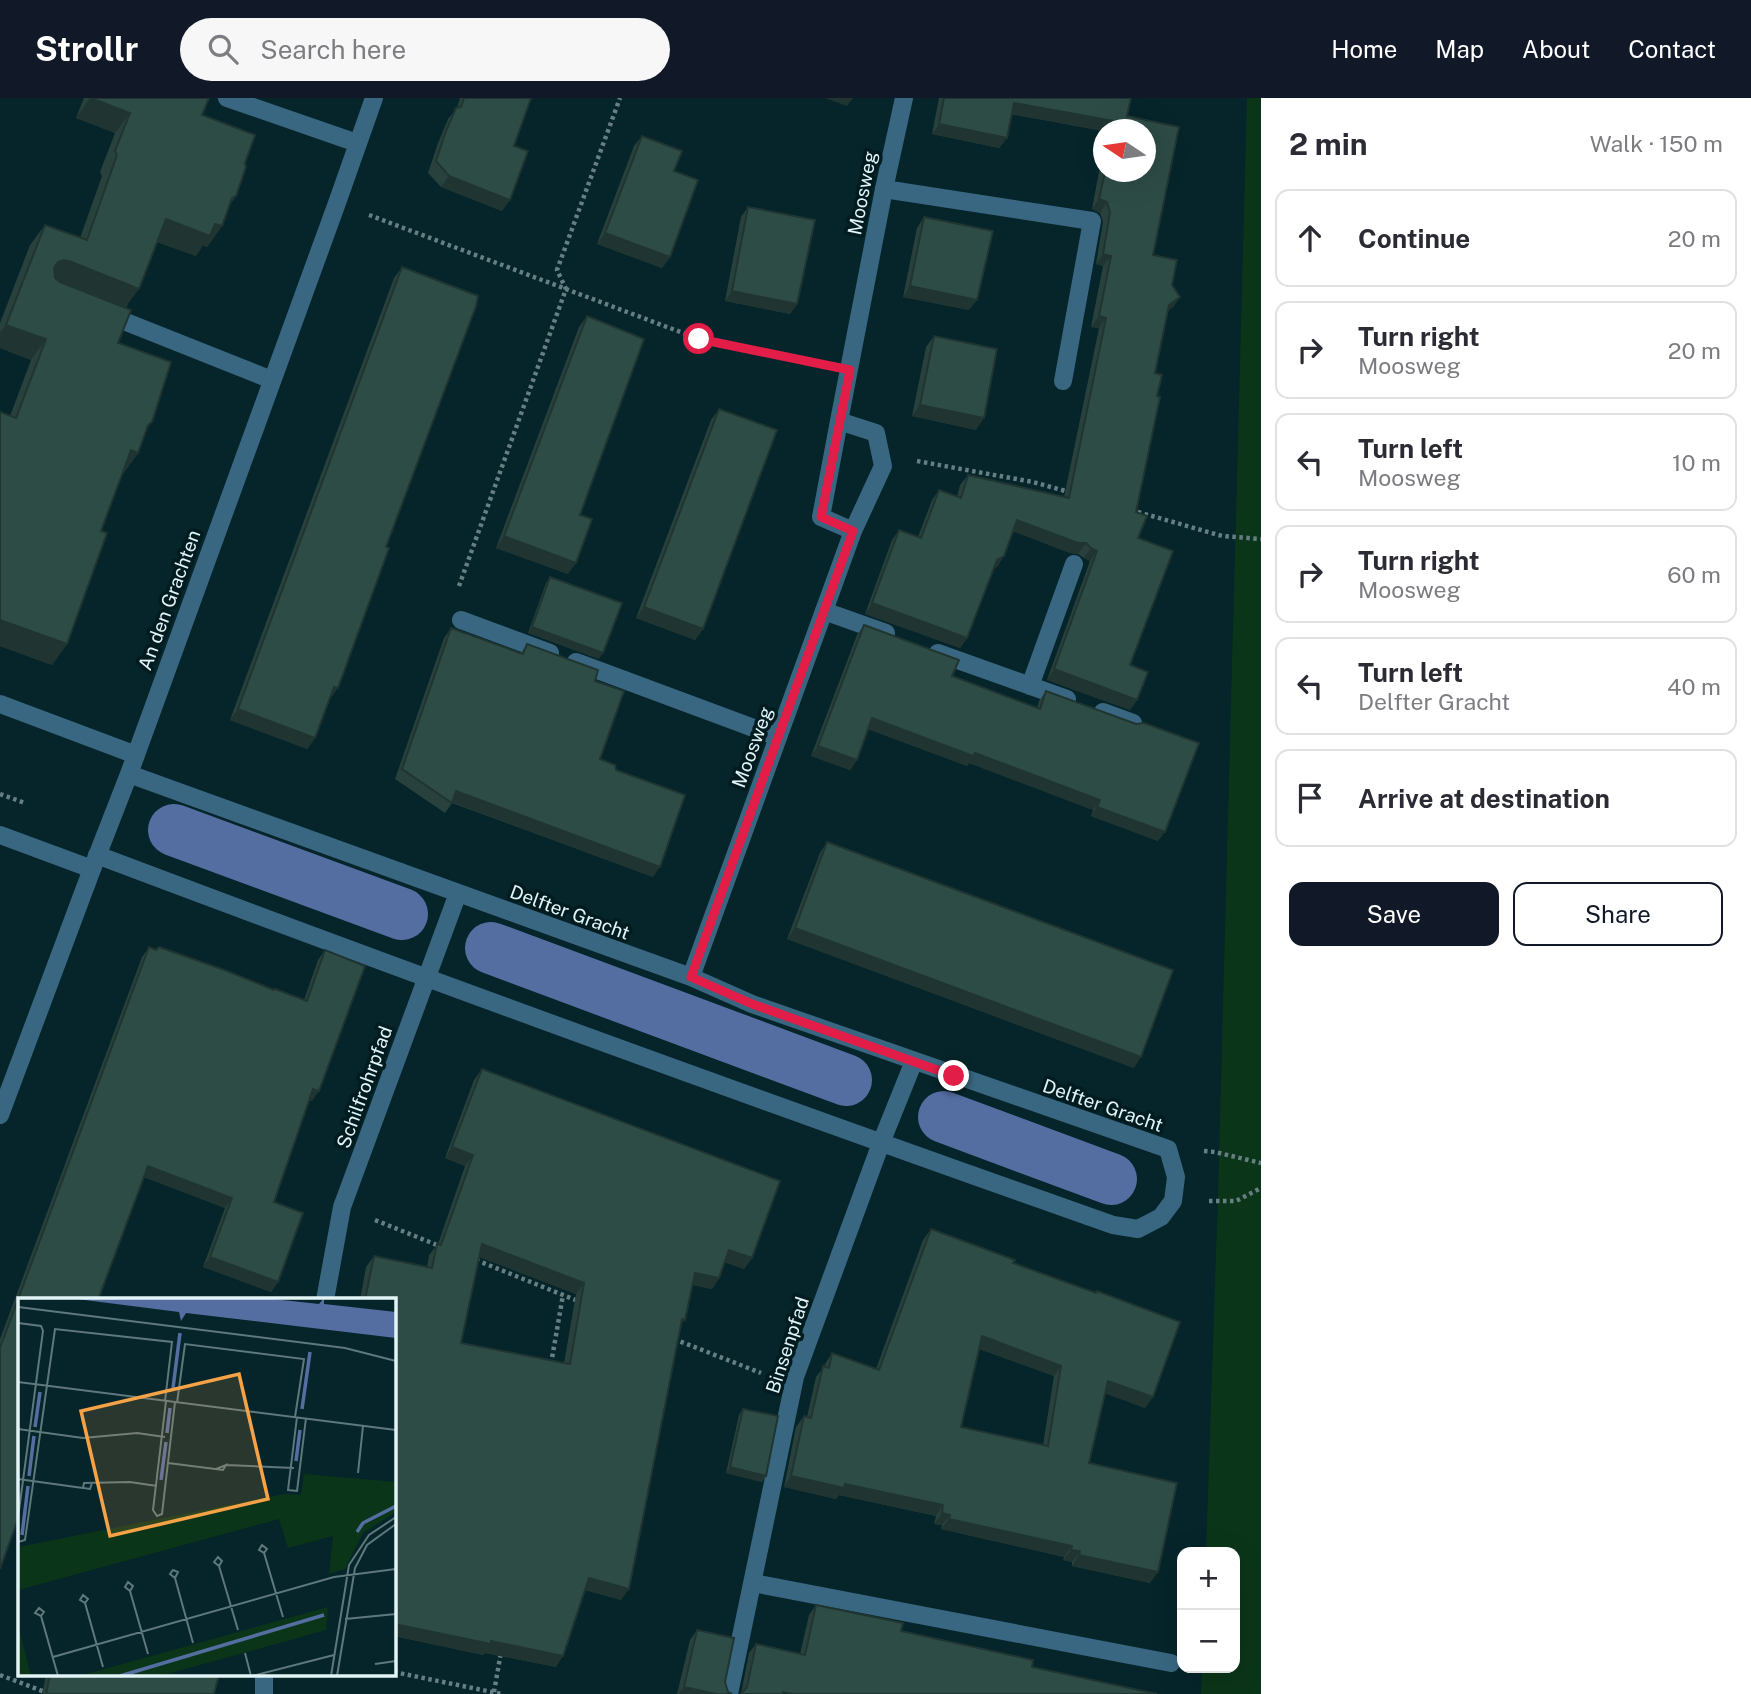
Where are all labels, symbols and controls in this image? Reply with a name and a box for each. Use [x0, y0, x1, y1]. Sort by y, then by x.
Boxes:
search box [180, 18, 670, 81]
text: Strollr [35, 30, 138, 68]
icon: search [204, 30, 242, 68]
text: Search here [260, 34, 406, 65]
text: Home [1331, 35, 1397, 63]
text: Map [1435, 35, 1484, 63]
text: About [1522, 35, 1590, 63]
text: Contact [1628, 35, 1716, 63]
north arrow [1093, 119, 1156, 182]
text: 2 min [1289, 126, 1368, 162]
text: Walk · 150 m [1590, 130, 1723, 157]
street label: Moosweg [843, 149, 881, 237]
icon: ahead [1291, 219, 1329, 257]
text: Continue [1358, 223, 1470, 254]
text: 20 m [1668, 225, 1721, 252]
text: Turn right [1358, 321, 1480, 352]
route start [683, 323, 714, 354]
icon: right [1291, 331, 1329, 369]
text: 20 m [1668, 337, 1721, 364]
text: Moosweg [1358, 352, 1461, 379]
text: Turn left [1358, 433, 1463, 464]
icon: left [1291, 443, 1329, 481]
text: 10 m [1672, 449, 1721, 476]
text: Moosweg [1358, 464, 1461, 491]
street label: An den Grachten [133, 527, 205, 673]
text: Turn right [1358, 545, 1480, 576]
icon: right [1291, 555, 1329, 593]
text: 60 m [1667, 561, 1721, 588]
text: Moosweg [1358, 576, 1461, 603]
text: Turn left [1358, 657, 1463, 688]
icon: left [1291, 667, 1329, 705]
text: 40 m [1667, 673, 1721, 700]
text: Delfter Gracht [1358, 688, 1510, 715]
street label: Moosweg [727, 703, 777, 791]
icon: arrive [1291, 779, 1329, 817]
text: Arrive at destination [1358, 783, 1610, 814]
street label: Delfter Gracht [507, 880, 633, 944]
button: Save [1289, 882, 1499, 946]
button: Share [1513, 882, 1723, 946]
street label: Schilfrohrpfad [332, 1023, 396, 1151]
route end [938, 1060, 969, 1091]
street label: Delfter Gracht [1040, 1074, 1166, 1136]
street label: Binsenpfad [761, 1294, 813, 1396]
inset map [18, 1298, 396, 1676]
map controls [1177, 1547, 1240, 1673]
button: + [1177, 1547, 1240, 1610]
button: − [1177, 1610, 1240, 1673]

